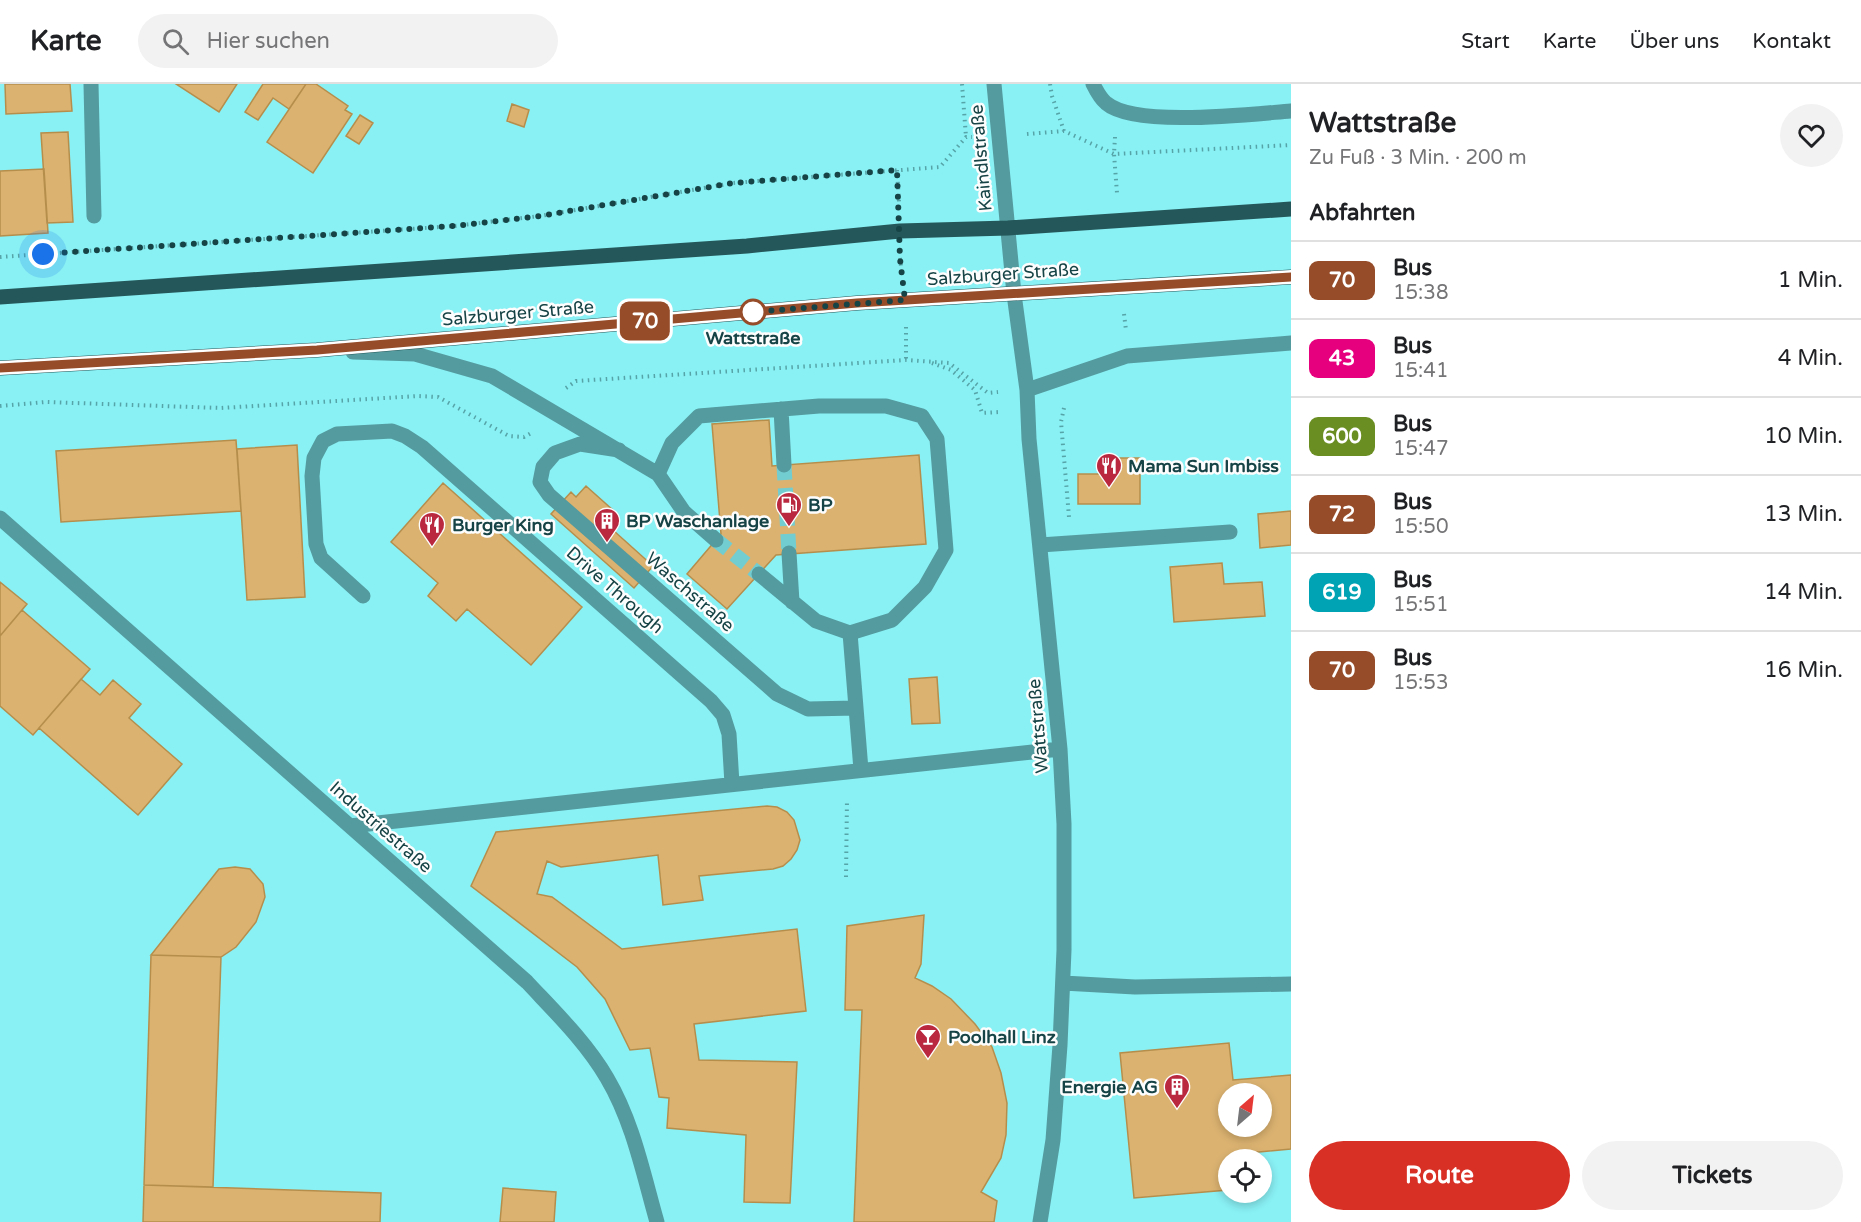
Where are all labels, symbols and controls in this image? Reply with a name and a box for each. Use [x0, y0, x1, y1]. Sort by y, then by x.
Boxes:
search box [138, 14, 558, 68]
text: Karte [30, 24, 102, 58]
icon: search [159, 25, 192, 58]
text: Hier suchen [207, 28, 330, 54]
text: Start [1461, 29, 1510, 54]
text: Karte [1543, 29, 1596, 54]
text: Über uns [1629, 29, 1719, 54]
text: Kontakt [1752, 29, 1831, 54]
street label: Kaindlstraße [965, 104, 997, 212]
button: heart [1780, 104, 1843, 167]
text: Wattstraße [1309, 106, 1456, 140]
text: Zu Fuß · 3 Min. · 200 m [1309, 146, 1527, 170]
text: Abfahrten [1309, 200, 1415, 226]
your location [28, 239, 58, 269]
text: Bus [1393, 255, 1432, 281]
street label: Salzburger Straße [926, 258, 1080, 290]
text: 1 Min. [1778, 267, 1843, 293]
text: 70 [1329, 268, 1355, 293]
text: 15:38 [1393, 281, 1448, 305]
street label: Salzburger Straße [441, 295, 595, 331]
marker: Wattstraße [740, 299, 766, 325]
line badge: 70 [618, 302, 672, 340]
text: 70 [632, 309, 658, 334]
place label: Wattstraße [706, 327, 800, 349]
text: Bus [1393, 333, 1432, 359]
text: 4 Min. [1778, 345, 1843, 371]
text: 43 [1329, 346, 1355, 371]
text: 15:41 [1393, 359, 1448, 383]
text: Bus [1393, 411, 1432, 437]
text: 10 Min. [1764, 423, 1843, 449]
text: 600 [1322, 424, 1362, 449]
text: 15:47 [1393, 437, 1448, 461]
restaurant icon: Mama Sun Imbiss [1094, 451, 1124, 489]
place label: Mama Sun Imbiss [1128, 455, 1279, 477]
text: Bus [1393, 489, 1432, 515]
fuel station icon: BP [774, 490, 804, 528]
place label: BP [808, 494, 833, 516]
text: 13 Min. [1764, 501, 1843, 527]
text: 72 [1329, 502, 1355, 527]
building icon: BP Waschanlage [592, 506, 622, 544]
restaurant icon: Burger King [417, 510, 447, 548]
place label: BP Waschanlage [626, 510, 769, 532]
place label: Burger King [452, 514, 554, 536]
text: 15:50 [1393, 515, 1448, 539]
street label: Drive Through [562, 542, 668, 638]
street label: Waschstraße [641, 547, 739, 637]
text: Bus [1393, 567, 1432, 593]
text: 14 Min. [1764, 579, 1843, 605]
text: 619 [1322, 580, 1362, 605]
text: 15:51 [1393, 593, 1448, 617]
text: Bus [1393, 645, 1432, 671]
text: 16 Min. [1764, 657, 1843, 683]
text: 70 [1329, 658, 1355, 683]
text: 15:53 [1393, 671, 1448, 695]
street label: Wattstraße [1023, 678, 1053, 774]
street label: Industriestraße [325, 776, 437, 878]
bar icon: Poolhall Linz [913, 1022, 943, 1060]
place label: Poolhall Linz [948, 1026, 1056, 1048]
building icon: Energie AG [1162, 1072, 1192, 1110]
place label: Energie AG [1061, 1076, 1158, 1098]
north arrow [1218, 1083, 1272, 1137]
map controls [1218, 1083, 1272, 1203]
button: Route [1309, 1141, 1570, 1210]
button: Tickets [1582, 1141, 1843, 1210]
button: locate [1218, 1149, 1272, 1203]

